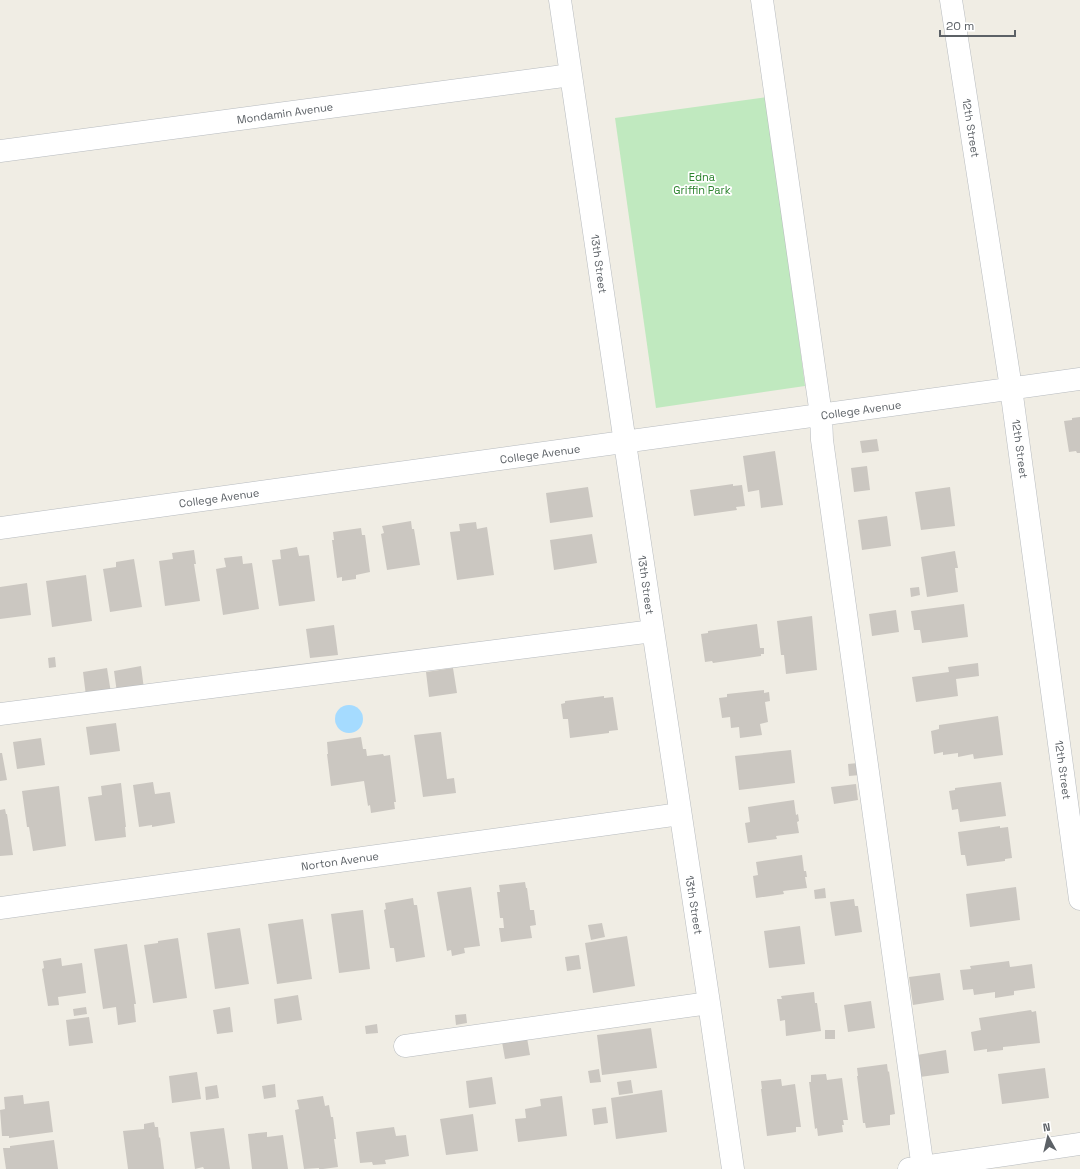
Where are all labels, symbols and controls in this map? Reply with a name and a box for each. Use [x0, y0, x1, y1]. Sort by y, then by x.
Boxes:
scale bar [940, 12, 1015, 38]
text: 20 m [946, 18, 974, 34]
street label: 12th Street [959, 98, 983, 158]
street label: Mondamin Avenue [236, 99, 334, 127]
park label: Edna Griffin Park [673, 170, 731, 197]
street label: 13th Street [588, 234, 610, 294]
street label: College Avenue [820, 397, 902, 423]
street label: 12th Street [1009, 419, 1031, 479]
street label: College Avenue [499, 441, 581, 467]
street label: College Avenue [178, 485, 260, 511]
street label: 13th Street [635, 555, 657, 615]
street label: 12th Street [1052, 740, 1074, 800]
street label: Norton Avenue [300, 849, 380, 873]
street label: 13th Street [682, 875, 706, 935]
north arrow [1028, 1117, 1068, 1157]
text: N [1042, 1120, 1051, 1135]

